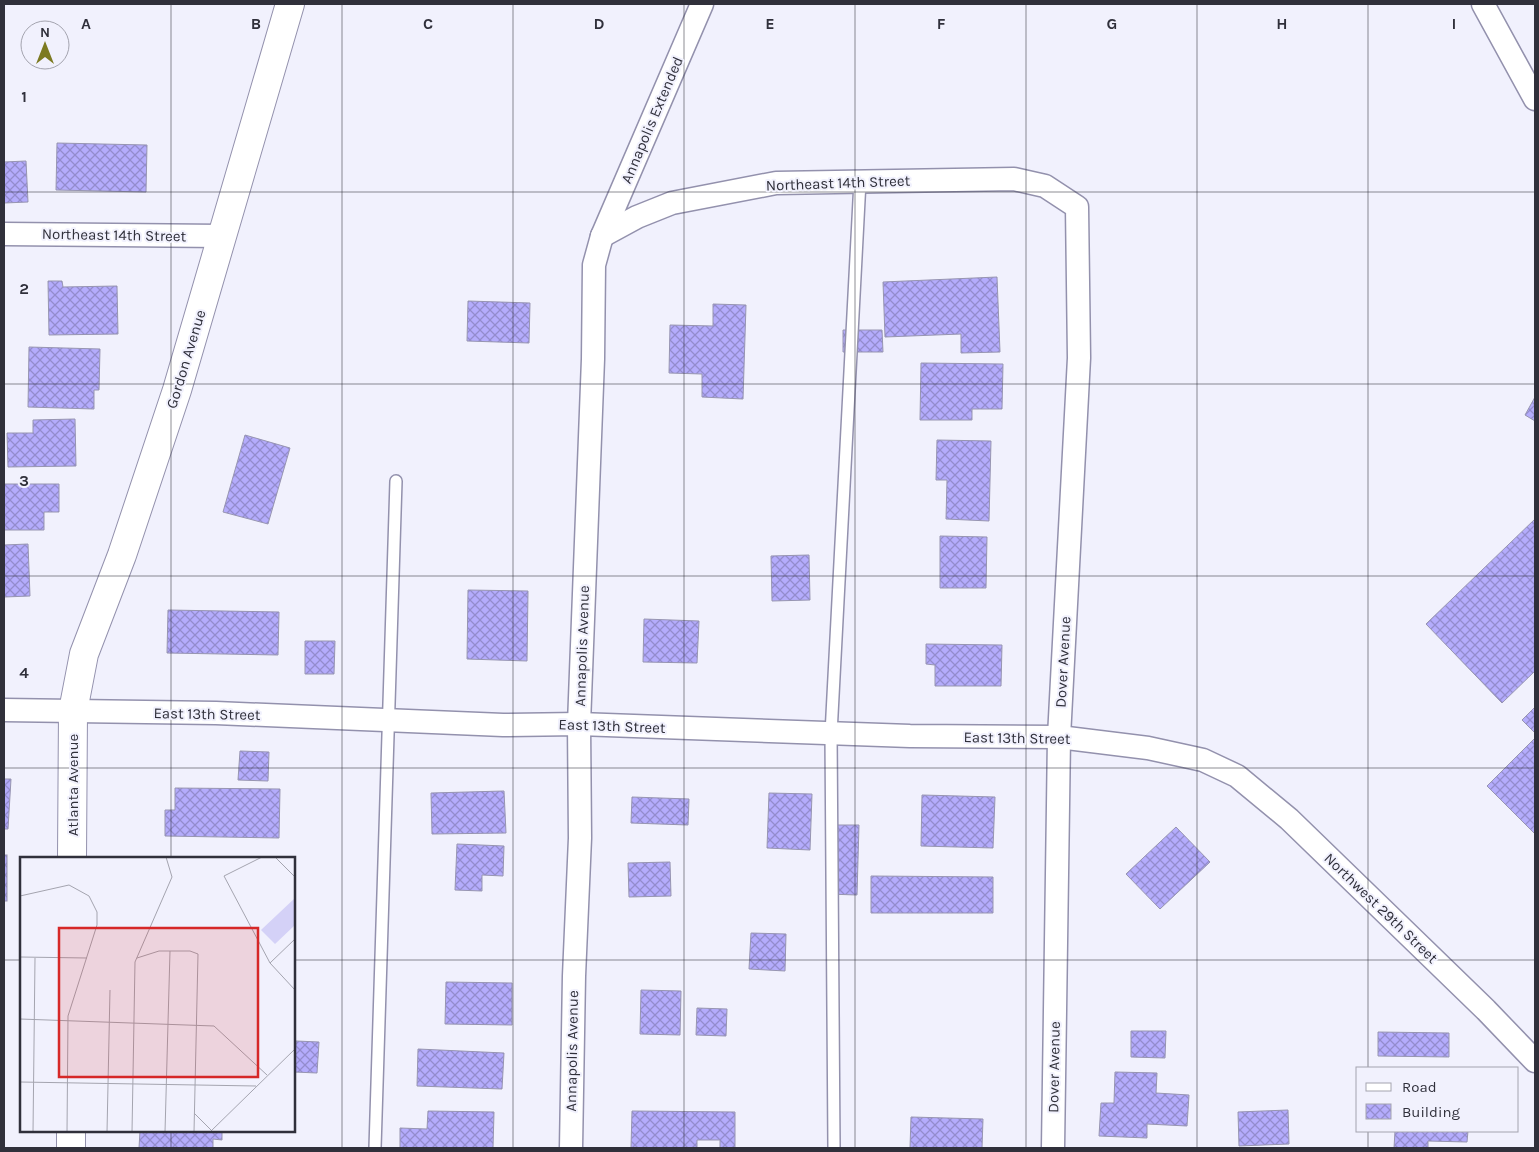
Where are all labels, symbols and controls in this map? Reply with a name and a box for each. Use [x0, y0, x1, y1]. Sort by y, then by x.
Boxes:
text: A [81, 14, 91, 33]
text: B [251, 14, 261, 33]
text: C [423, 14, 433, 33]
text: D [594, 14, 605, 33]
text: E [765, 14, 775, 33]
text: F [937, 14, 946, 33]
text: G [1107, 14, 1117, 33]
text: H [1276, 14, 1288, 33]
text: I [1452, 14, 1456, 33]
north arrow [20, 20, 70, 70]
text: N [40, 24, 50, 41]
street label: Annapolis Extended [617, 54, 687, 186]
text: 1 [21, 87, 27, 106]
street label: Northeast 14th Street [766, 171, 911, 195]
street label: Northeast 14th Street [42, 225, 187, 245]
text: 2 [19, 279, 29, 298]
street label: Gordon Avenue [162, 307, 210, 411]
text: 3 [19, 471, 29, 490]
street label: Annapolis Avenue [571, 585, 593, 707]
street label: Dover Avenue [1052, 616, 1074, 708]
text: 4 [19, 663, 29, 682]
street label: East 13th Street [153, 704, 261, 724]
street label: East 13th Street [558, 715, 666, 737]
street label: East 13th Street [963, 728, 1071, 748]
street label: Atlanta Avenue [64, 734, 82, 836]
street label: Northwest 29th Street [1320, 849, 1442, 967]
inset map [20, 857, 295, 1132]
street label: Annapolis Avenue [562, 990, 582, 1112]
street label: Dover Avenue [1044, 1021, 1064, 1113]
legend [1356, 1067, 1519, 1132]
text: Road [1402, 1078, 1437, 1096]
text: Building [1402, 1103, 1460, 1121]

